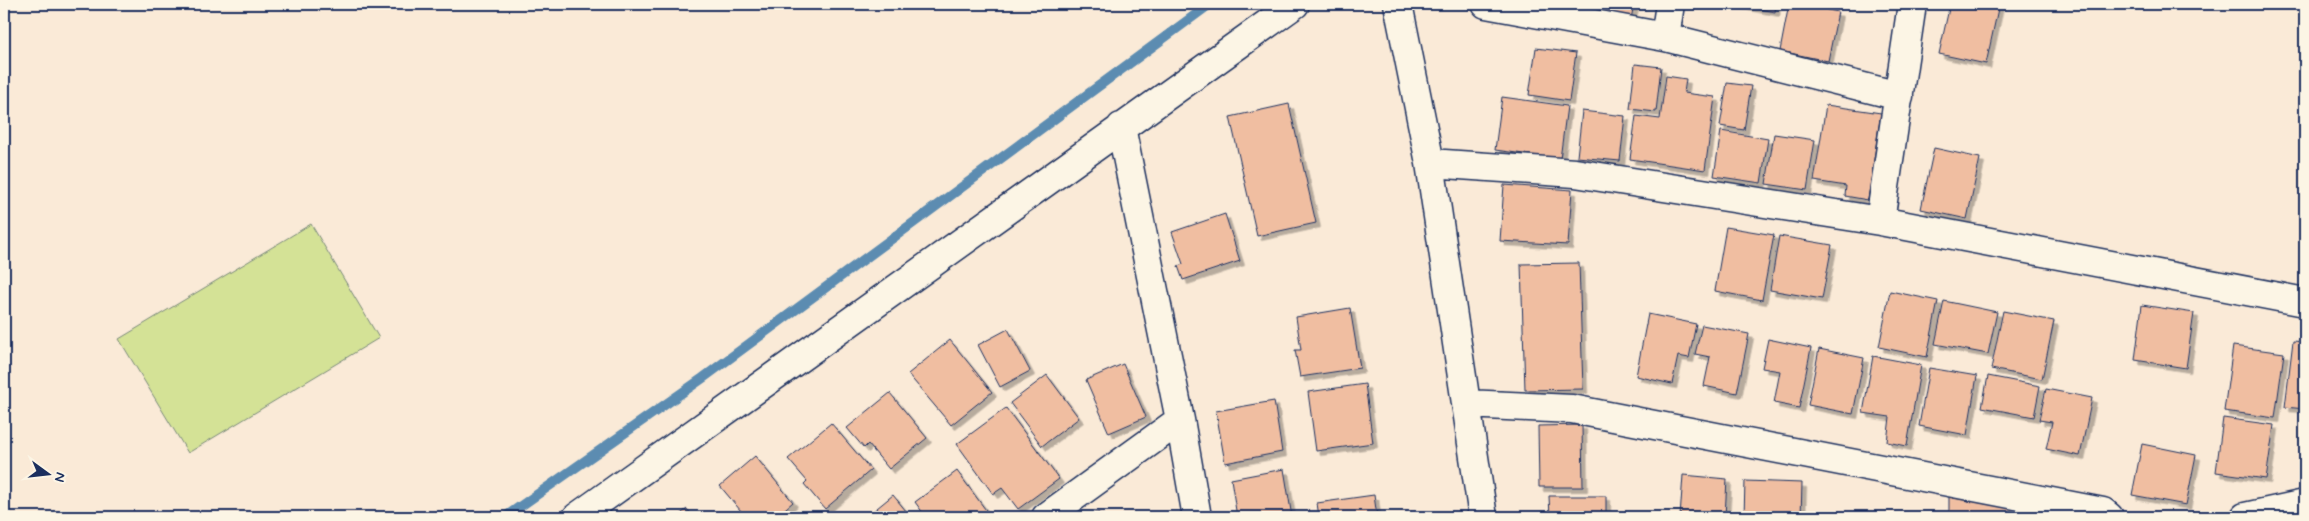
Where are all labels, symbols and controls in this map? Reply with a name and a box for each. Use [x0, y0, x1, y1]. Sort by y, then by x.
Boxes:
north arrow [22, 448, 72, 498]
text: N [50, 470, 69, 484]

